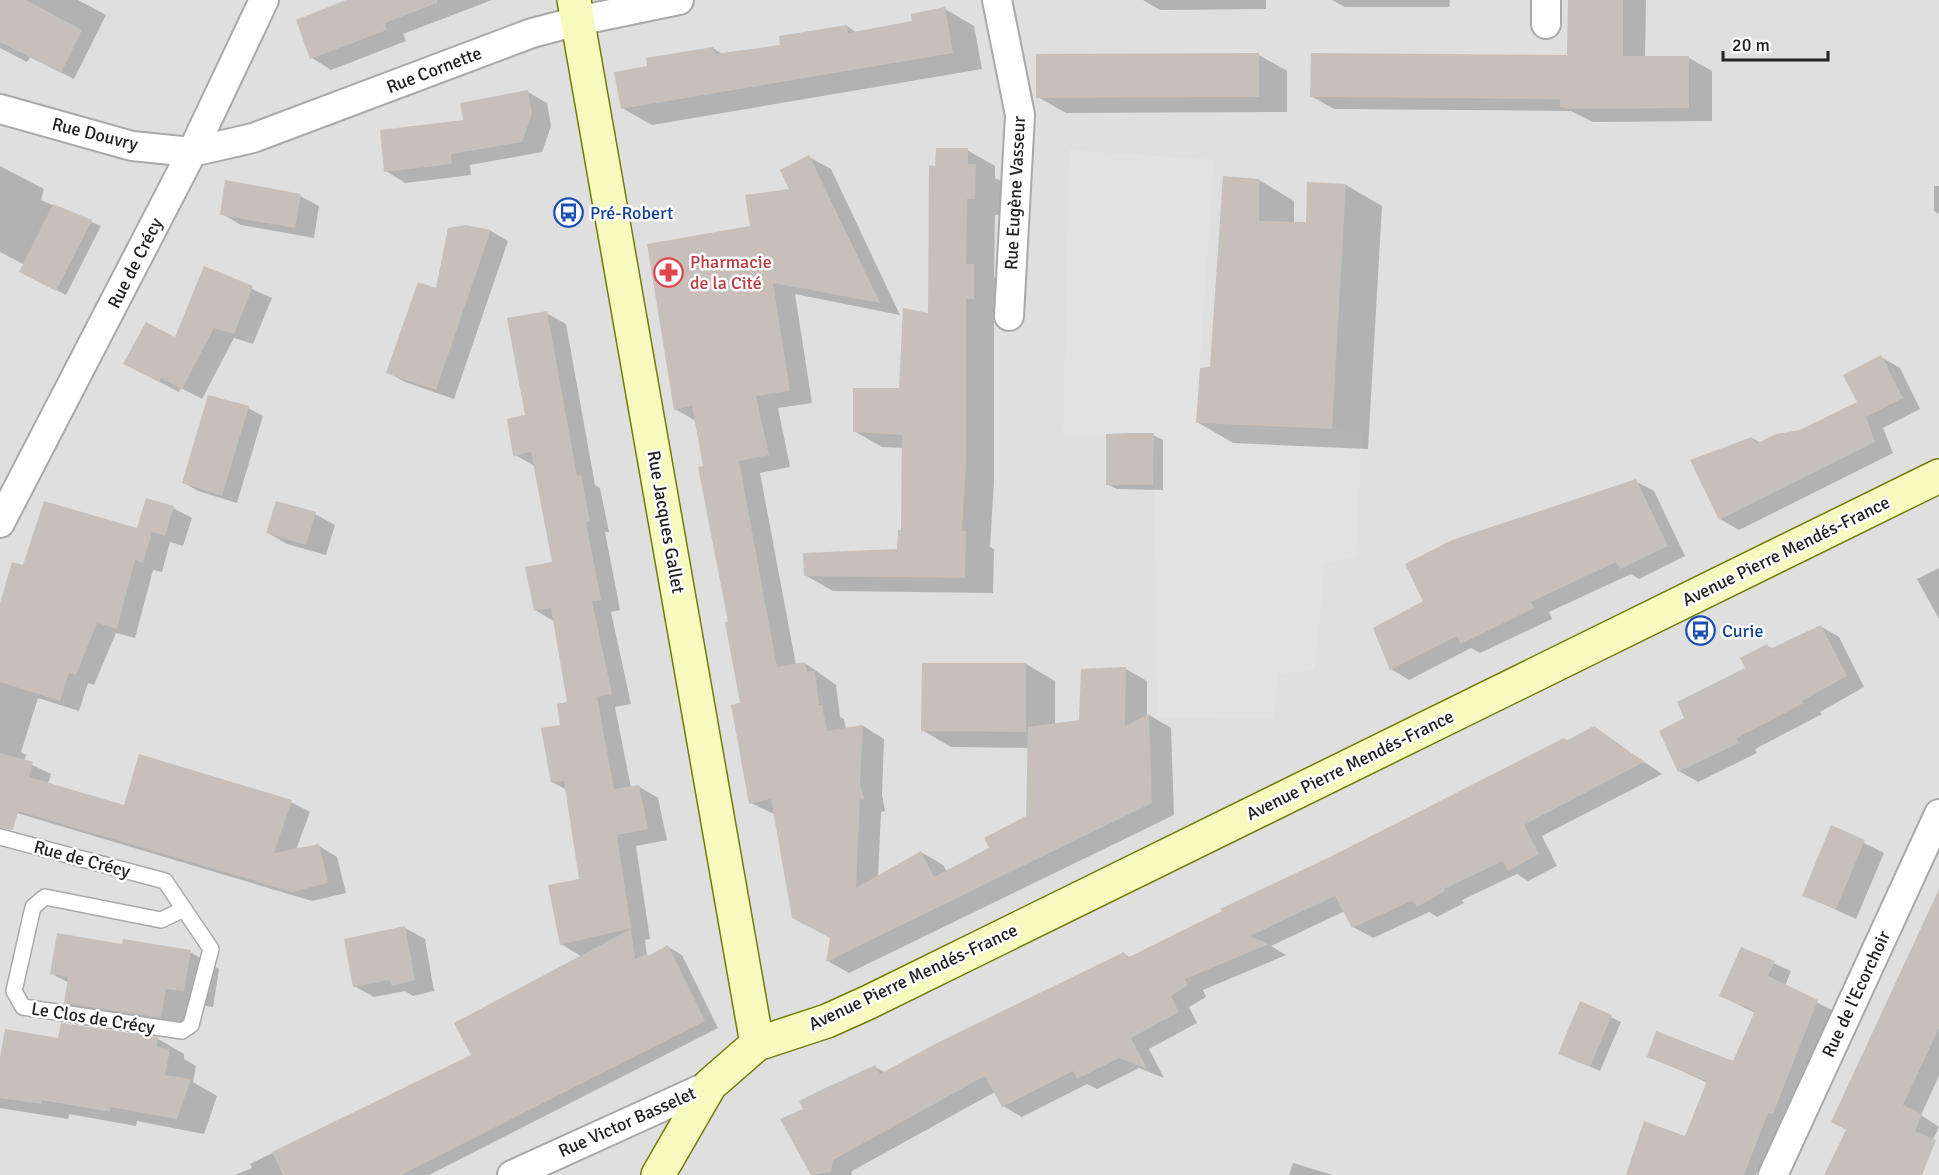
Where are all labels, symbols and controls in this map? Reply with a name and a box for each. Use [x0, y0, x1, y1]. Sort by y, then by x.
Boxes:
scale bar [1723, 24, 1828, 62]
text: 20 m [1732, 34, 1770, 56]
street label: Rue Cornette [383, 42, 485, 98]
street label: Rue Douvry [50, 113, 141, 155]
street label: Rue Eugène Vasseur [1000, 115, 1030, 271]
bus stop icon: Pré-Robert [553, 197, 585, 229]
place label: Pré-Robert [590, 202, 673, 224]
street label: Rue de Crécy [103, 213, 167, 312]
place label: Pharmacie de la Cité [690, 251, 772, 294]
pharmacy icon: Pharmacie de la Cité [653, 256, 685, 288]
street label: Rue Jacques Gallet [643, 449, 689, 595]
street label: Avenue Pierre Mendés-France [1679, 491, 1893, 611]
bus stop icon: Curie [1685, 615, 1717, 647]
place label: Curie [1722, 620, 1763, 642]
street label: Avenue Pierre Mendés-France [1243, 705, 1457, 825]
street label: Rue de Crécy [31, 836, 133, 883]
street label: Avenue Pierre Mendés-France [805, 919, 1021, 1035]
street label: Rue de l'Ecorchoir [1817, 927, 1895, 1061]
street label: Le Clos de Crécy [30, 997, 157, 1039]
street label: Rue Victor Basselet [555, 1082, 699, 1162]

